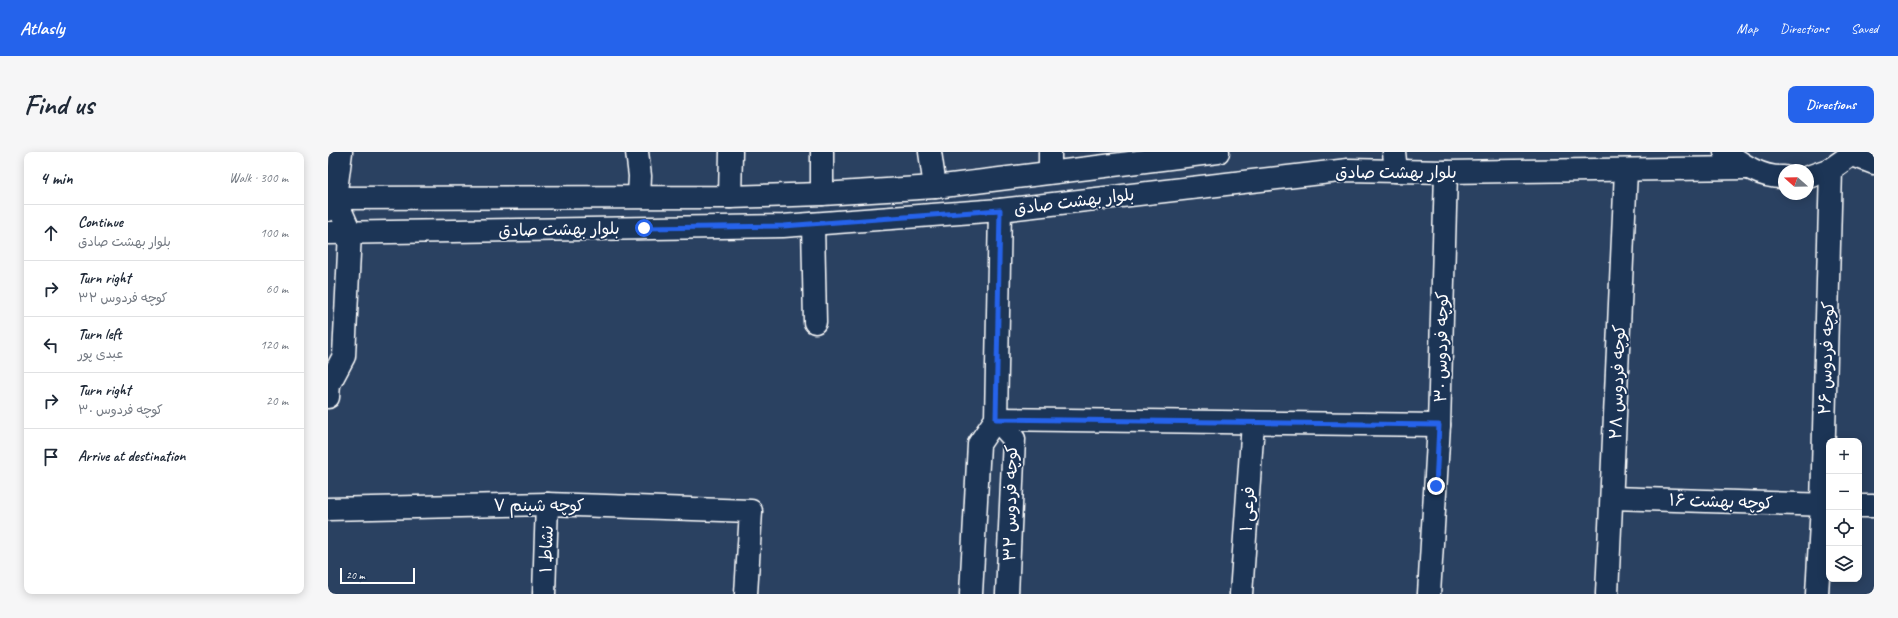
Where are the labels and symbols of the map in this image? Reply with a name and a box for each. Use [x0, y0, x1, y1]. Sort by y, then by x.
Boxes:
street label: بلوار بهشت صادق [1335, 162, 1457, 183]
north arrow [1778, 164, 1814, 200]
street label: بلوار بهشت صادق [1013, 184, 1136, 219]
street label: بلوار بهشت صادق [498, 218, 620, 241]
route start [635, 219, 653, 237]
street label: کوچه فردوس ۳۰ [1430, 291, 1453, 403]
street label: کوچه فردوس ۲۶ [1814, 301, 1839, 415]
street label: کوچه فردوس ۲۸ [1605, 324, 1630, 440]
street label: کوچه فردوس ۳۲ [999, 444, 1022, 562]
route end [1427, 477, 1445, 495]
street label: فرعی ۱ [1235, 486, 1260, 532]
street label: کوچه بهشت ۱۶ [1669, 489, 1773, 514]
street label: کوچه شبنم ۷ [493, 495, 585, 518]
street label: نشاط ۱ [535, 525, 558, 573]
scale bar [340, 566, 415, 585]

